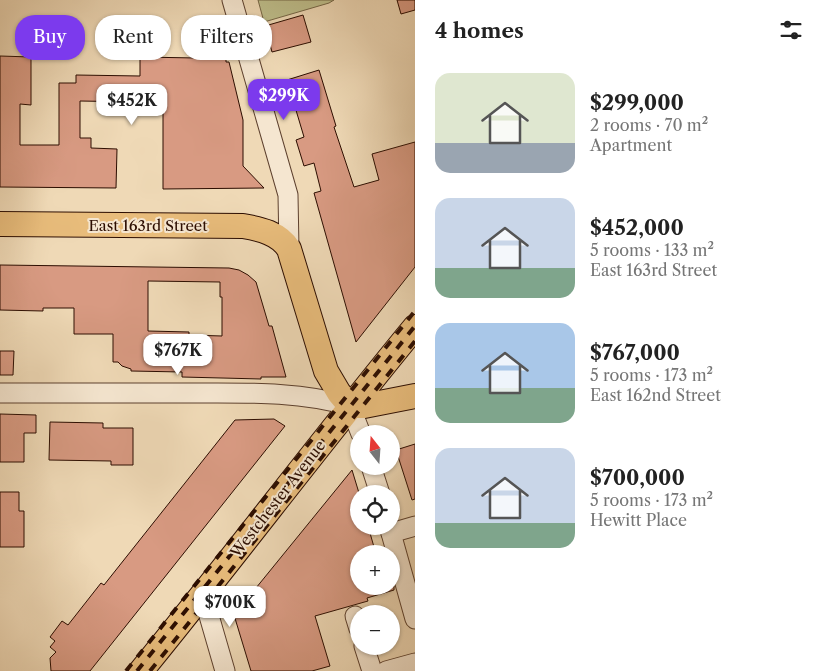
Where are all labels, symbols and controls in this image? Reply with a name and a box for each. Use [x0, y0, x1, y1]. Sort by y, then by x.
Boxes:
chip: Buy [15, 15, 85, 60]
chip: Rent [95, 15, 171, 60]
chip: Filters [181, 15, 272, 60]
icon: filters [777, 16, 805, 44]
text: 4 homes [435, 18, 524, 43]
pin: $299K [249, 78, 319, 121]
pin: $452K [97, 84, 167, 126]
text: $299K [259, 85, 309, 105]
text: $452K [107, 90, 157, 110]
text: $299,000 [590, 90, 684, 115]
icon: home [475, 93, 535, 153]
text: 2 rooms · 70 m² [590, 115, 708, 135]
text: Apartment [590, 135, 672, 155]
text: $452,000 [590, 215, 684, 240]
street label: East 163rd Street [88, 216, 208, 235]
icon: home [475, 218, 535, 278]
text: 5 rooms · 133 m² [590, 240, 714, 260]
text: East 163rd Street [590, 260, 717, 280]
pin: $767K [143, 334, 213, 376]
text: $767K [154, 340, 202, 360]
text: $767,000 [590, 340, 680, 365]
icon: home [475, 343, 535, 403]
text: 5 rooms · 173 m² [590, 365, 713, 385]
text: East 162nd Street [590, 385, 721, 405]
north arrow [350, 425, 400, 475]
map controls [350, 425, 400, 655]
street label: Westchester Avenue [225, 436, 329, 562]
text: $700,000 [590, 465, 685, 490]
icon: home [475, 468, 535, 528]
button: locate [350, 485, 400, 535]
text: 5 rooms · 173 m² [590, 490, 713, 510]
text: Hewitt Place [590, 510, 687, 530]
button: + [350, 545, 400, 595]
pin: $700K [195, 586, 265, 628]
text: $700K [205, 592, 255, 612]
button: − [350, 605, 400, 655]

